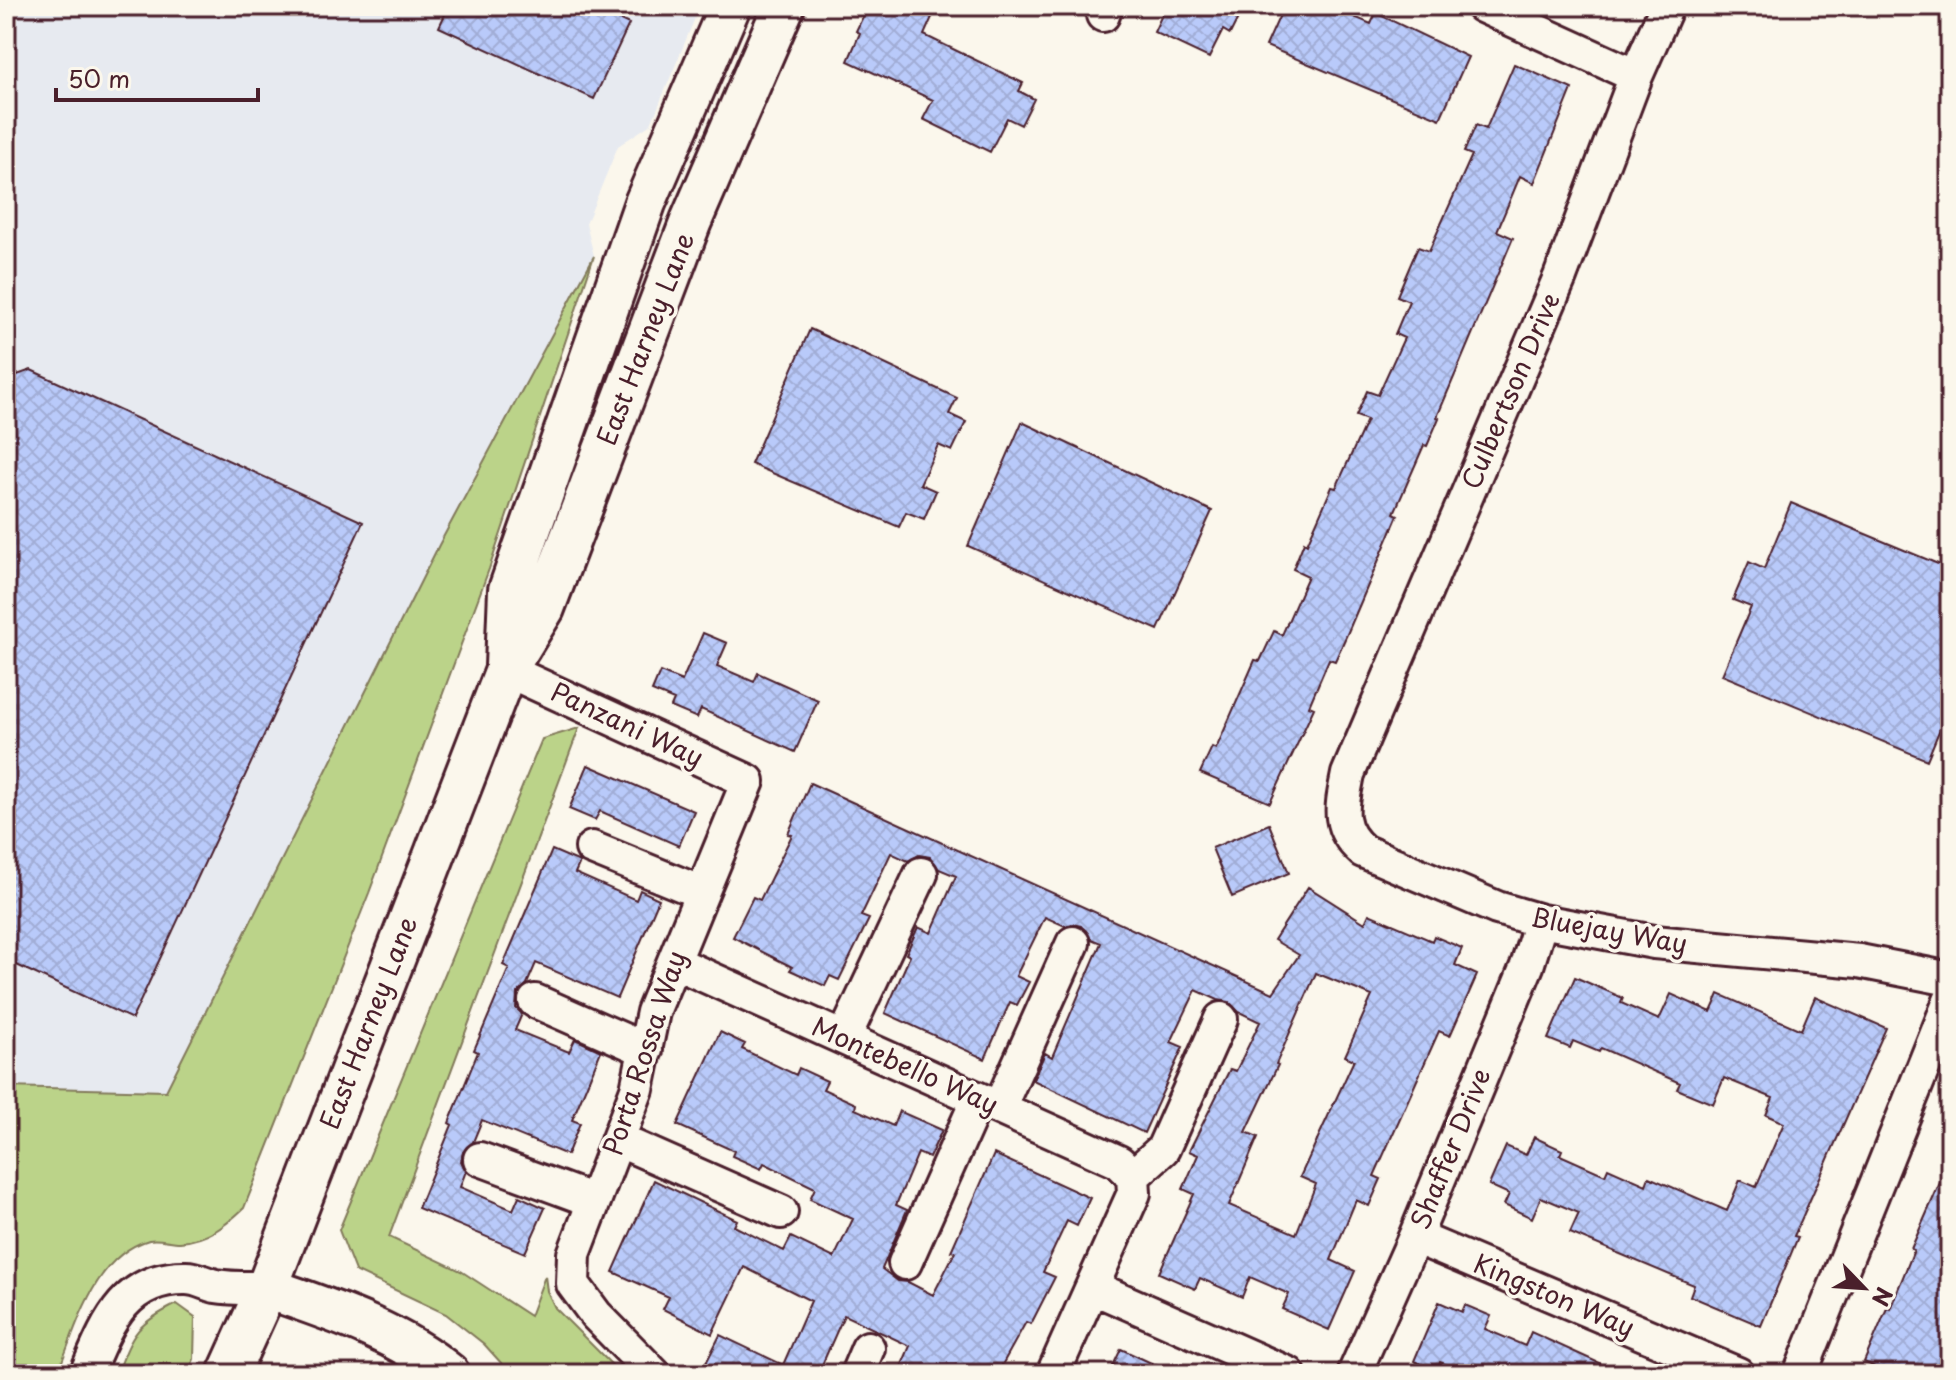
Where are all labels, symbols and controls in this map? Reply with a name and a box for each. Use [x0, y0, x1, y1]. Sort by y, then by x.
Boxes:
scale bar [56, 52, 258, 102]
text: 50 m [68, 60, 130, 96]
street label: East Harney Lane [586, 226, 703, 451]
street label: Culbertson Drive [1451, 286, 1569, 495]
street label: Panzani Way [545, 671, 710, 776]
street label: Bluejay Way [1528, 897, 1691, 962]
street label: East Harney Lane [309, 910, 426, 1135]
street label: Porta Rossa Way [592, 945, 695, 1160]
street label: Montebello Way [806, 1006, 1005, 1123]
street label: Shaffer Drive [1400, 1062, 1500, 1235]
street label: Kingston Way [1468, 1243, 1641, 1346]
north arrow [1824, 1248, 1904, 1328]
text: N [1865, 1282, 1902, 1312]

